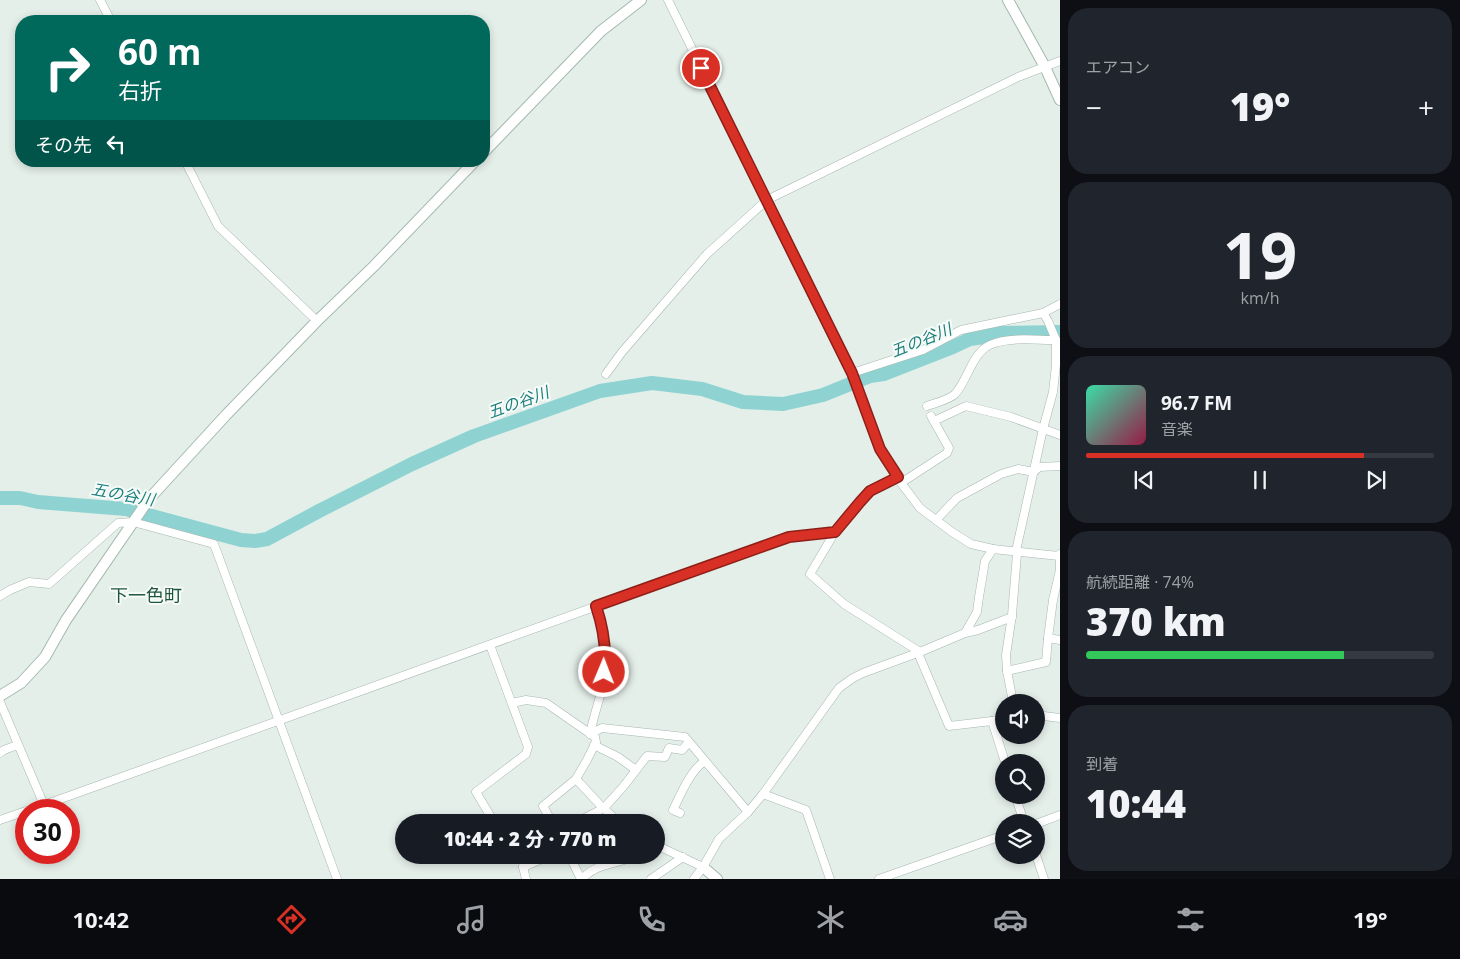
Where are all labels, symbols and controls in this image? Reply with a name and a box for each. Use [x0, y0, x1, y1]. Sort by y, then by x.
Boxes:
text: 60 m [118, 28, 201, 75]
icon: right [35, 35, 100, 100]
pin [680, 47, 722, 89]
icon: arrive [687, 54, 715, 82]
text: エアコン [1086, 56, 1150, 78]
text: 右折 [118, 75, 162, 105]
text: 19° [1230, 80, 1290, 132]
text: − [1086, 88, 1102, 126]
text: + [1418, 88, 1434, 126]
icon: left [102, 130, 130, 158]
text: その先 [35, 132, 92, 158]
text: 19 [1223, 210, 1297, 298]
text: km/h [1241, 287, 1279, 309]
water label: 五の谷川 [887, 317, 957, 362]
water label: 五の谷川 [484, 380, 554, 423]
text: 96.7 FM [1161, 390, 1232, 416]
text: 音楽 [1161, 418, 1193, 440]
icon: previous [1130, 466, 1158, 494]
icon: pause [1246, 466, 1274, 494]
icon: next [1362, 466, 1390, 494]
water label: 五の谷川 [90, 478, 158, 511]
text: 航続距離 · 74% [1086, 571, 1194, 593]
district label: 下一色町 [110, 583, 182, 607]
text: 370 km [1086, 595, 1226, 647]
position arrow [577, 645, 629, 697]
map controls [995, 694, 1045, 864]
button: sound [995, 694, 1045, 744]
text: 到着 [1086, 753, 1118, 775]
button: search [995, 754, 1045, 804]
text: 10:44 [1086, 777, 1186, 829]
speed limit sign: 30 [15, 799, 80, 864]
button: layers [995, 814, 1045, 864]
text: 10:44 · 2 分 · 770 m [443, 826, 617, 852]
icon: directions [274, 902, 309, 937]
icon: music [454, 902, 489, 937]
icon: phone [634, 902, 669, 937]
icon: climate [813, 902, 848, 937]
icon: car [993, 902, 1028, 937]
icon: filters [1173, 902, 1208, 937]
text: 10:42 [72, 904, 129, 934]
text: 19° [1353, 904, 1388, 934]

